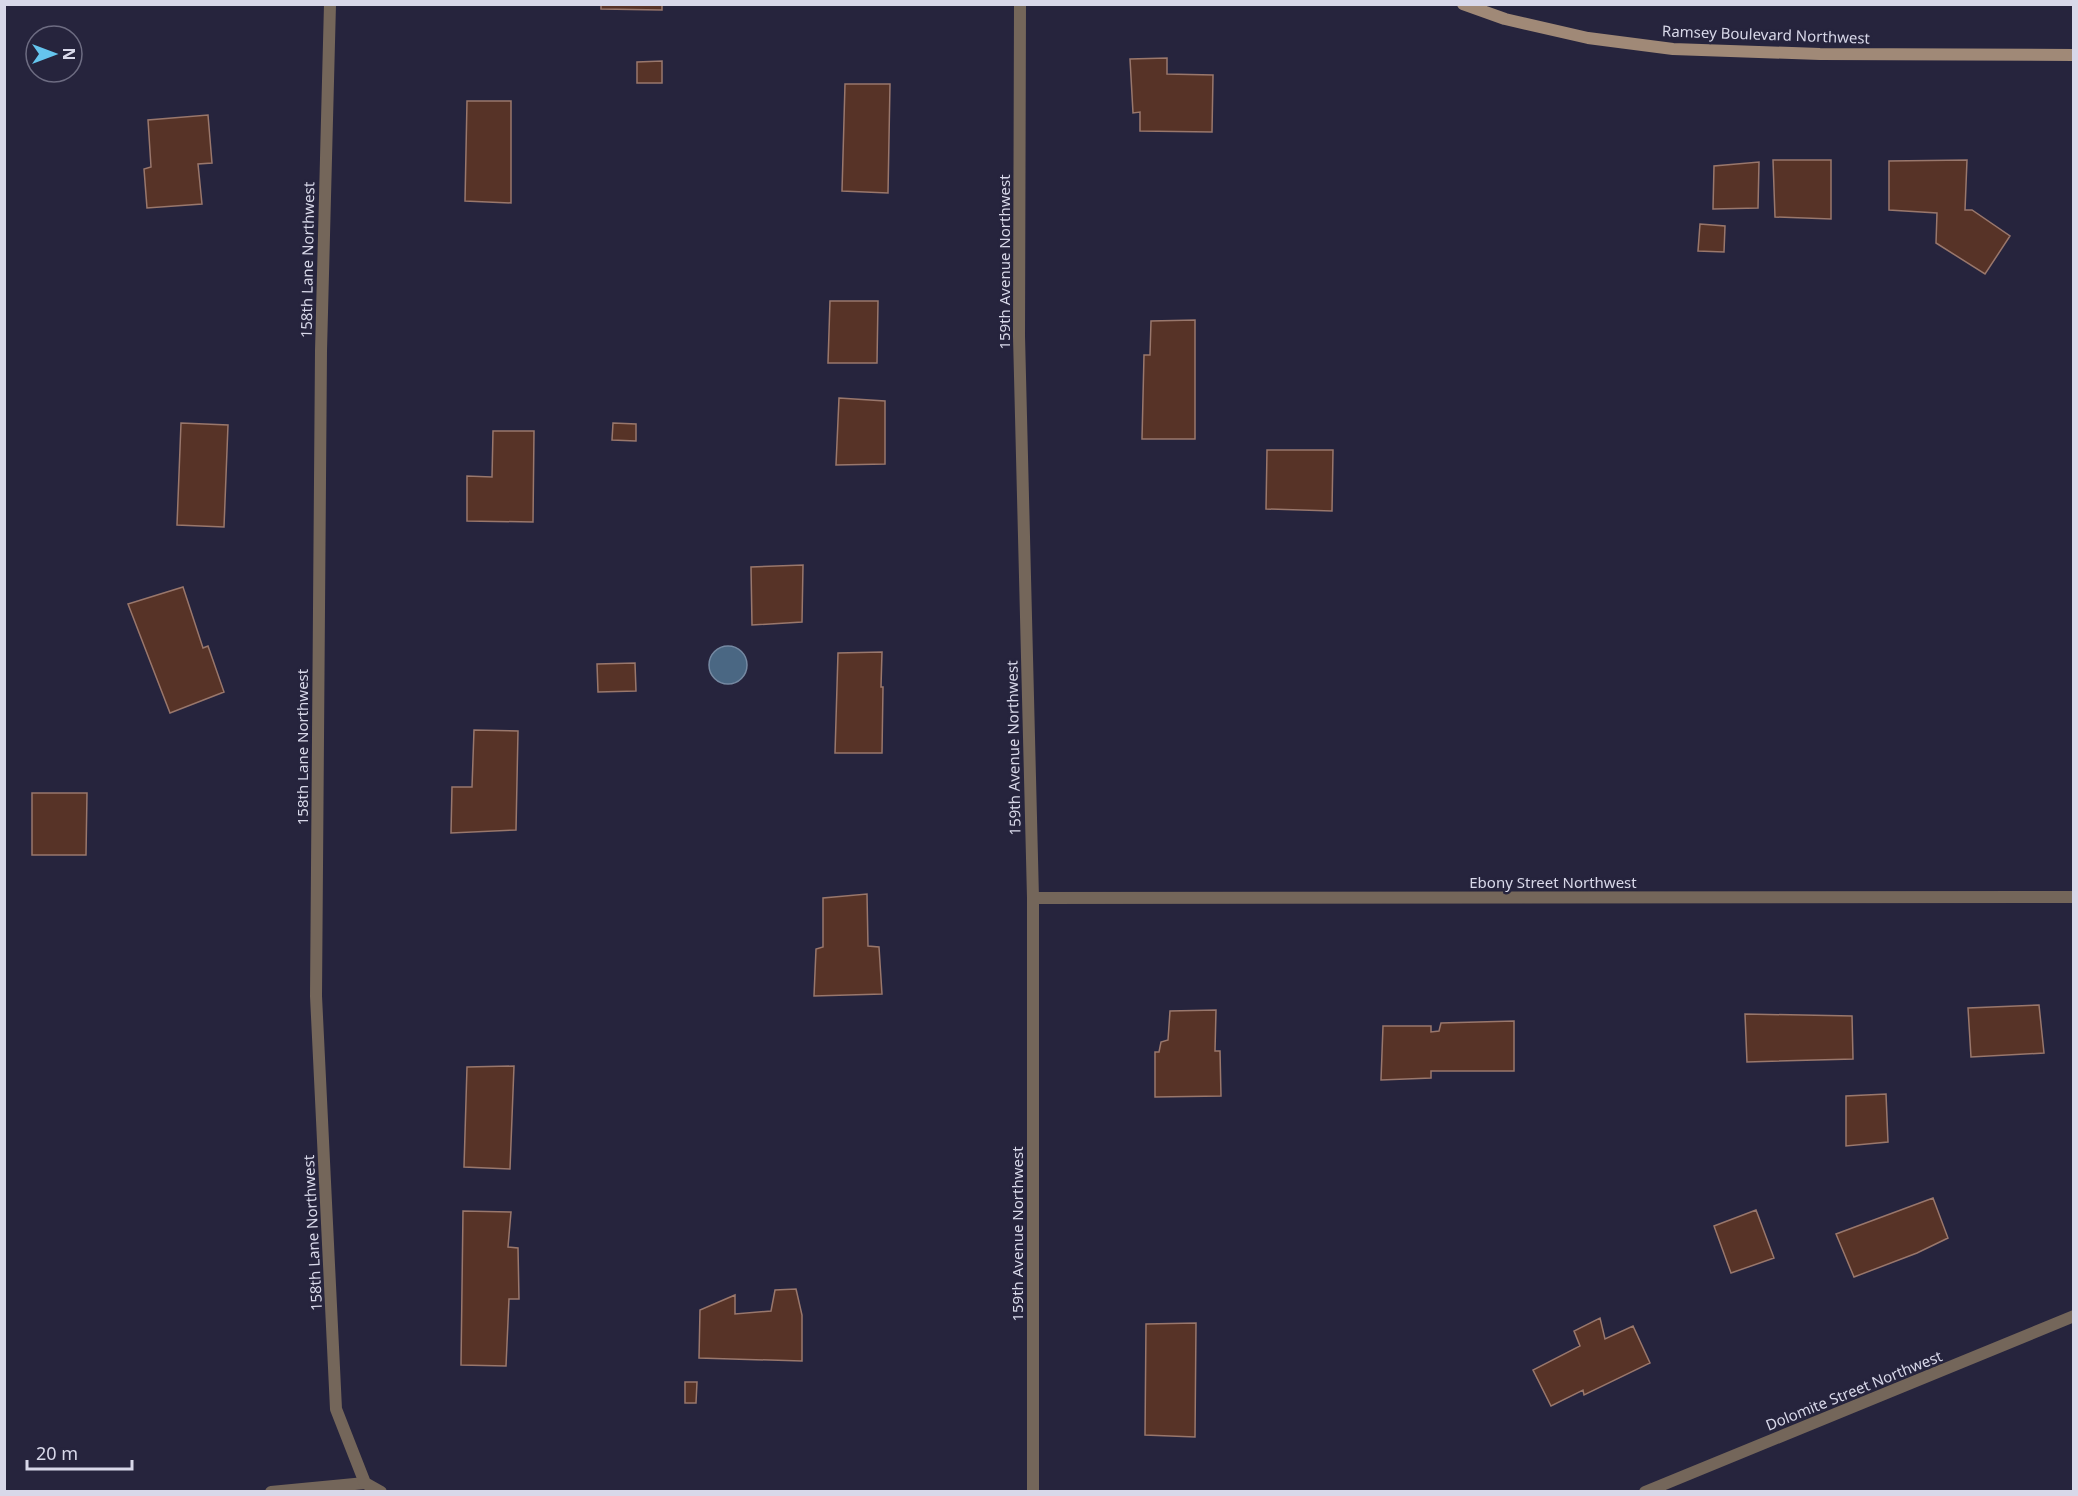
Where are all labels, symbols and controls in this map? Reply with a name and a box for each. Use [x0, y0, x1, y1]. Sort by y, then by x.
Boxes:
street label: Ramsey Boulevard Northwest [1662, 20, 1871, 48]
north arrow [24, 24, 84, 84]
text: N [58, 47, 80, 61]
street label: 159th Avenue Northwest [994, 174, 1014, 350]
street label: 158th Lane Northwest [296, 181, 318, 338]
street label: 159th Avenue Northwest [1001, 660, 1025, 836]
street label: 158th Lane Northwest [292, 668, 312, 825]
street label: Ebony Street Northwest [1469, 872, 1637, 892]
street label: 159th Avenue Northwest [1007, 1146, 1027, 1322]
street label: 158th Lane Northwest [298, 1154, 326, 1312]
street label: Dolomite Street Northwest [1762, 1345, 1945, 1435]
scale bar [27, 1433, 132, 1471]
text: 20 m [36, 1441, 78, 1465]

